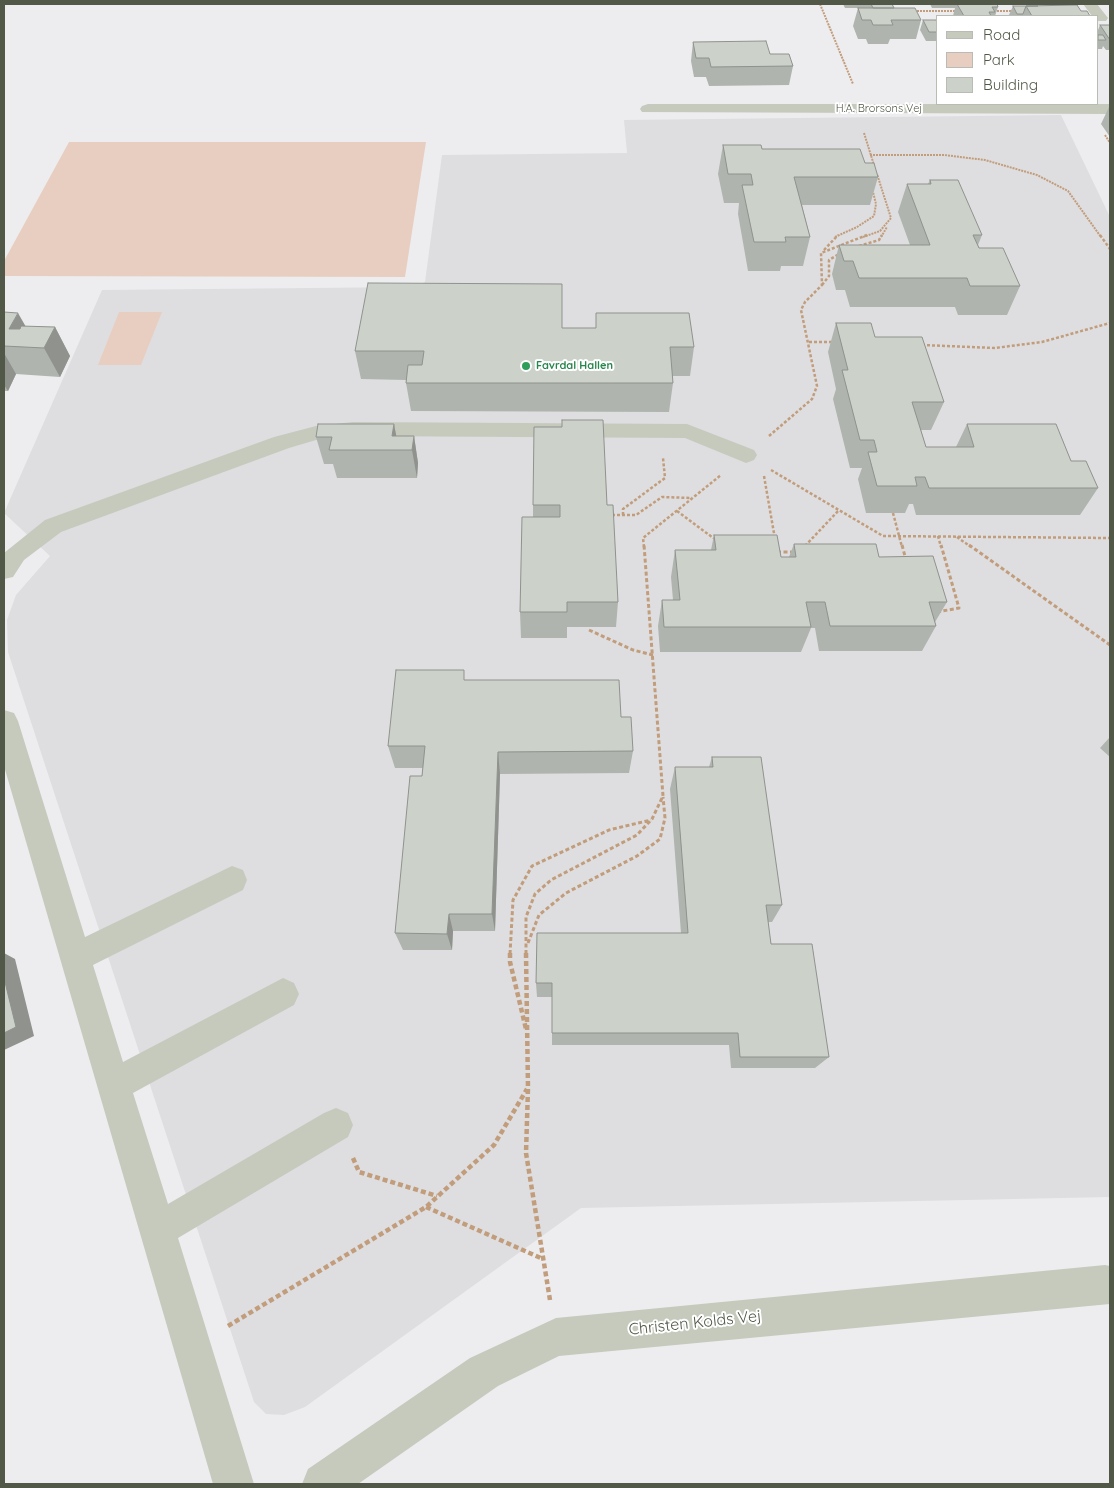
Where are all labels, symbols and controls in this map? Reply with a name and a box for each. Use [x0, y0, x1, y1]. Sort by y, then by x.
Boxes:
legend [936, 15, 1099, 105]
text: Road [983, 25, 1020, 44]
text: Park [983, 50, 1015, 69]
text: Building [983, 75, 1038, 94]
street label: H.A. Brorsons Vej [836, 102, 922, 116]
place label: Favrdal Hallen [536, 359, 613, 373]
marker: Favrdal Hallen [520, 360, 532, 372]
street label: Christen Kolds Vej [628, 1306, 762, 1340]

